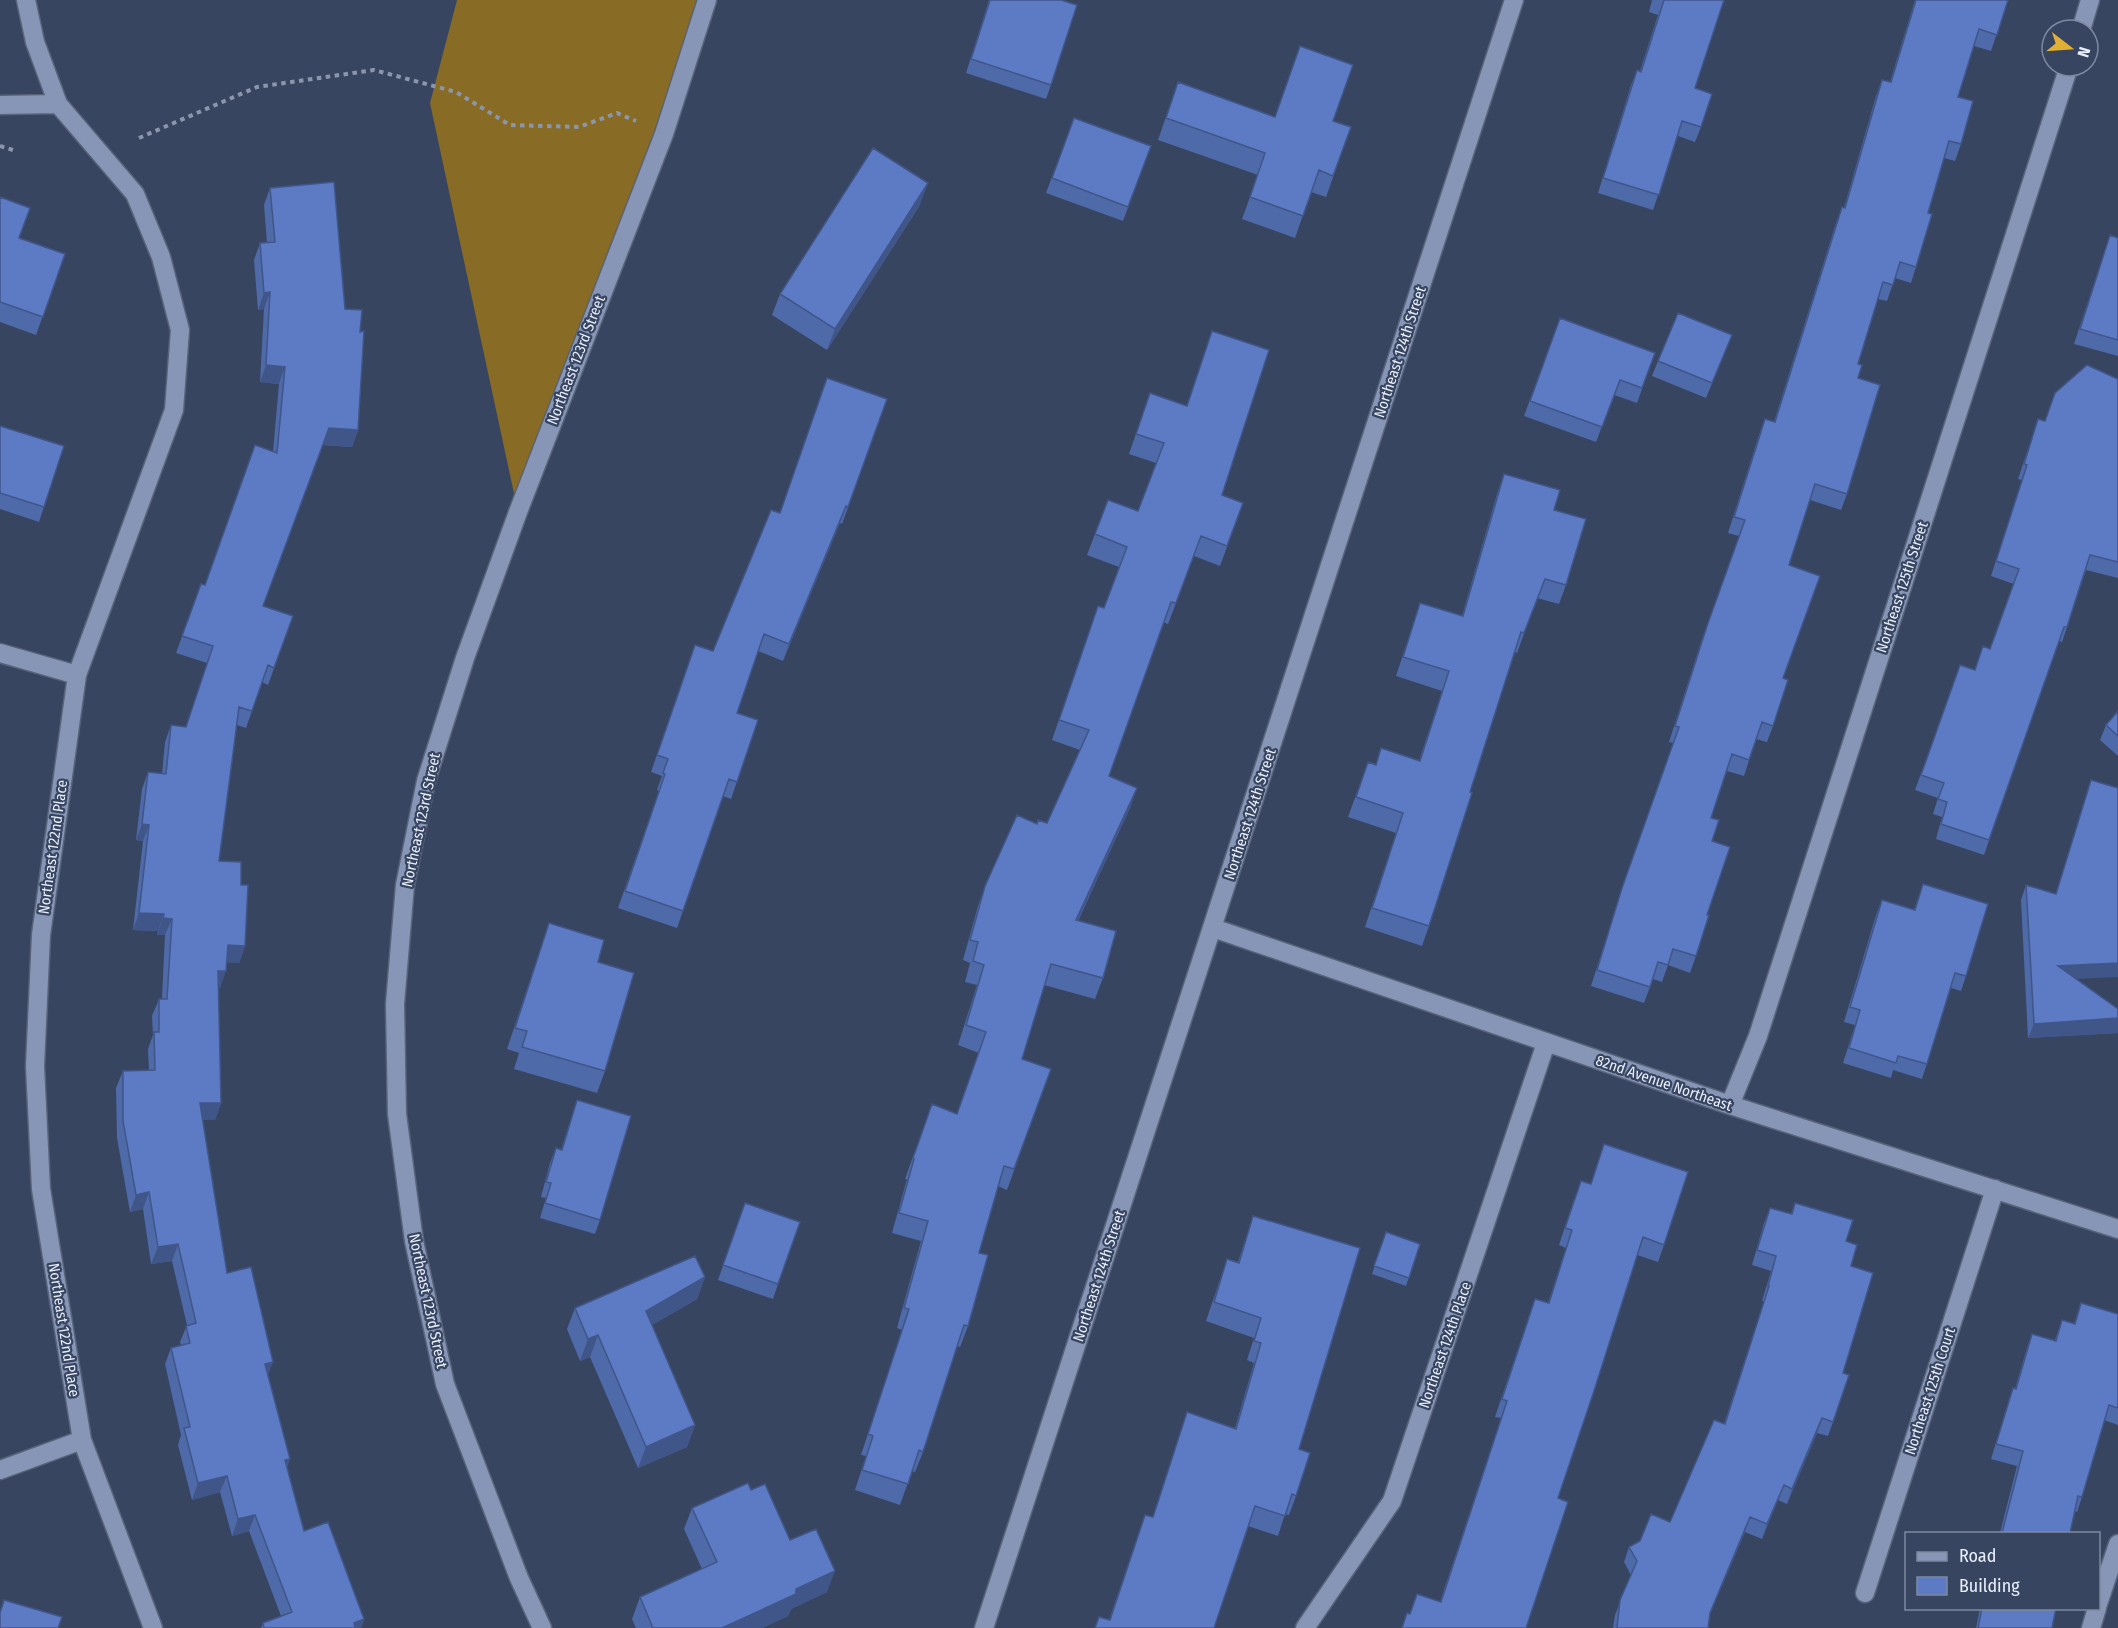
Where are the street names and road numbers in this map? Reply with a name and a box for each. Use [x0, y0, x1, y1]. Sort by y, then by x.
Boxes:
street label: Northeast 124th Street [1370, 284, 1430, 420]
street label: Northeast 123rd Street [543, 293, 609, 427]
street label: Northeast 125th Street [1872, 519, 1932, 655]
street label: Northeast 124th Street [1220, 746, 1280, 882]
street label: Northeast 123rd Street [398, 751, 444, 889]
street label: Northeast 122nd Place [35, 779, 71, 915]
street label: 82nd Avenue Northeast [1593, 1051, 1735, 1115]
street label: Northeast 124th Street [1069, 1208, 1129, 1344]
street label: Northeast 123rd Street [405, 1232, 451, 1370]
street label: Northeast 122nd Place [45, 1262, 83, 1398]
street label: Northeast 124th Place [1415, 1279, 1475, 1411]
street label: Northeast 125th Court [1901, 1325, 1959, 1457]

